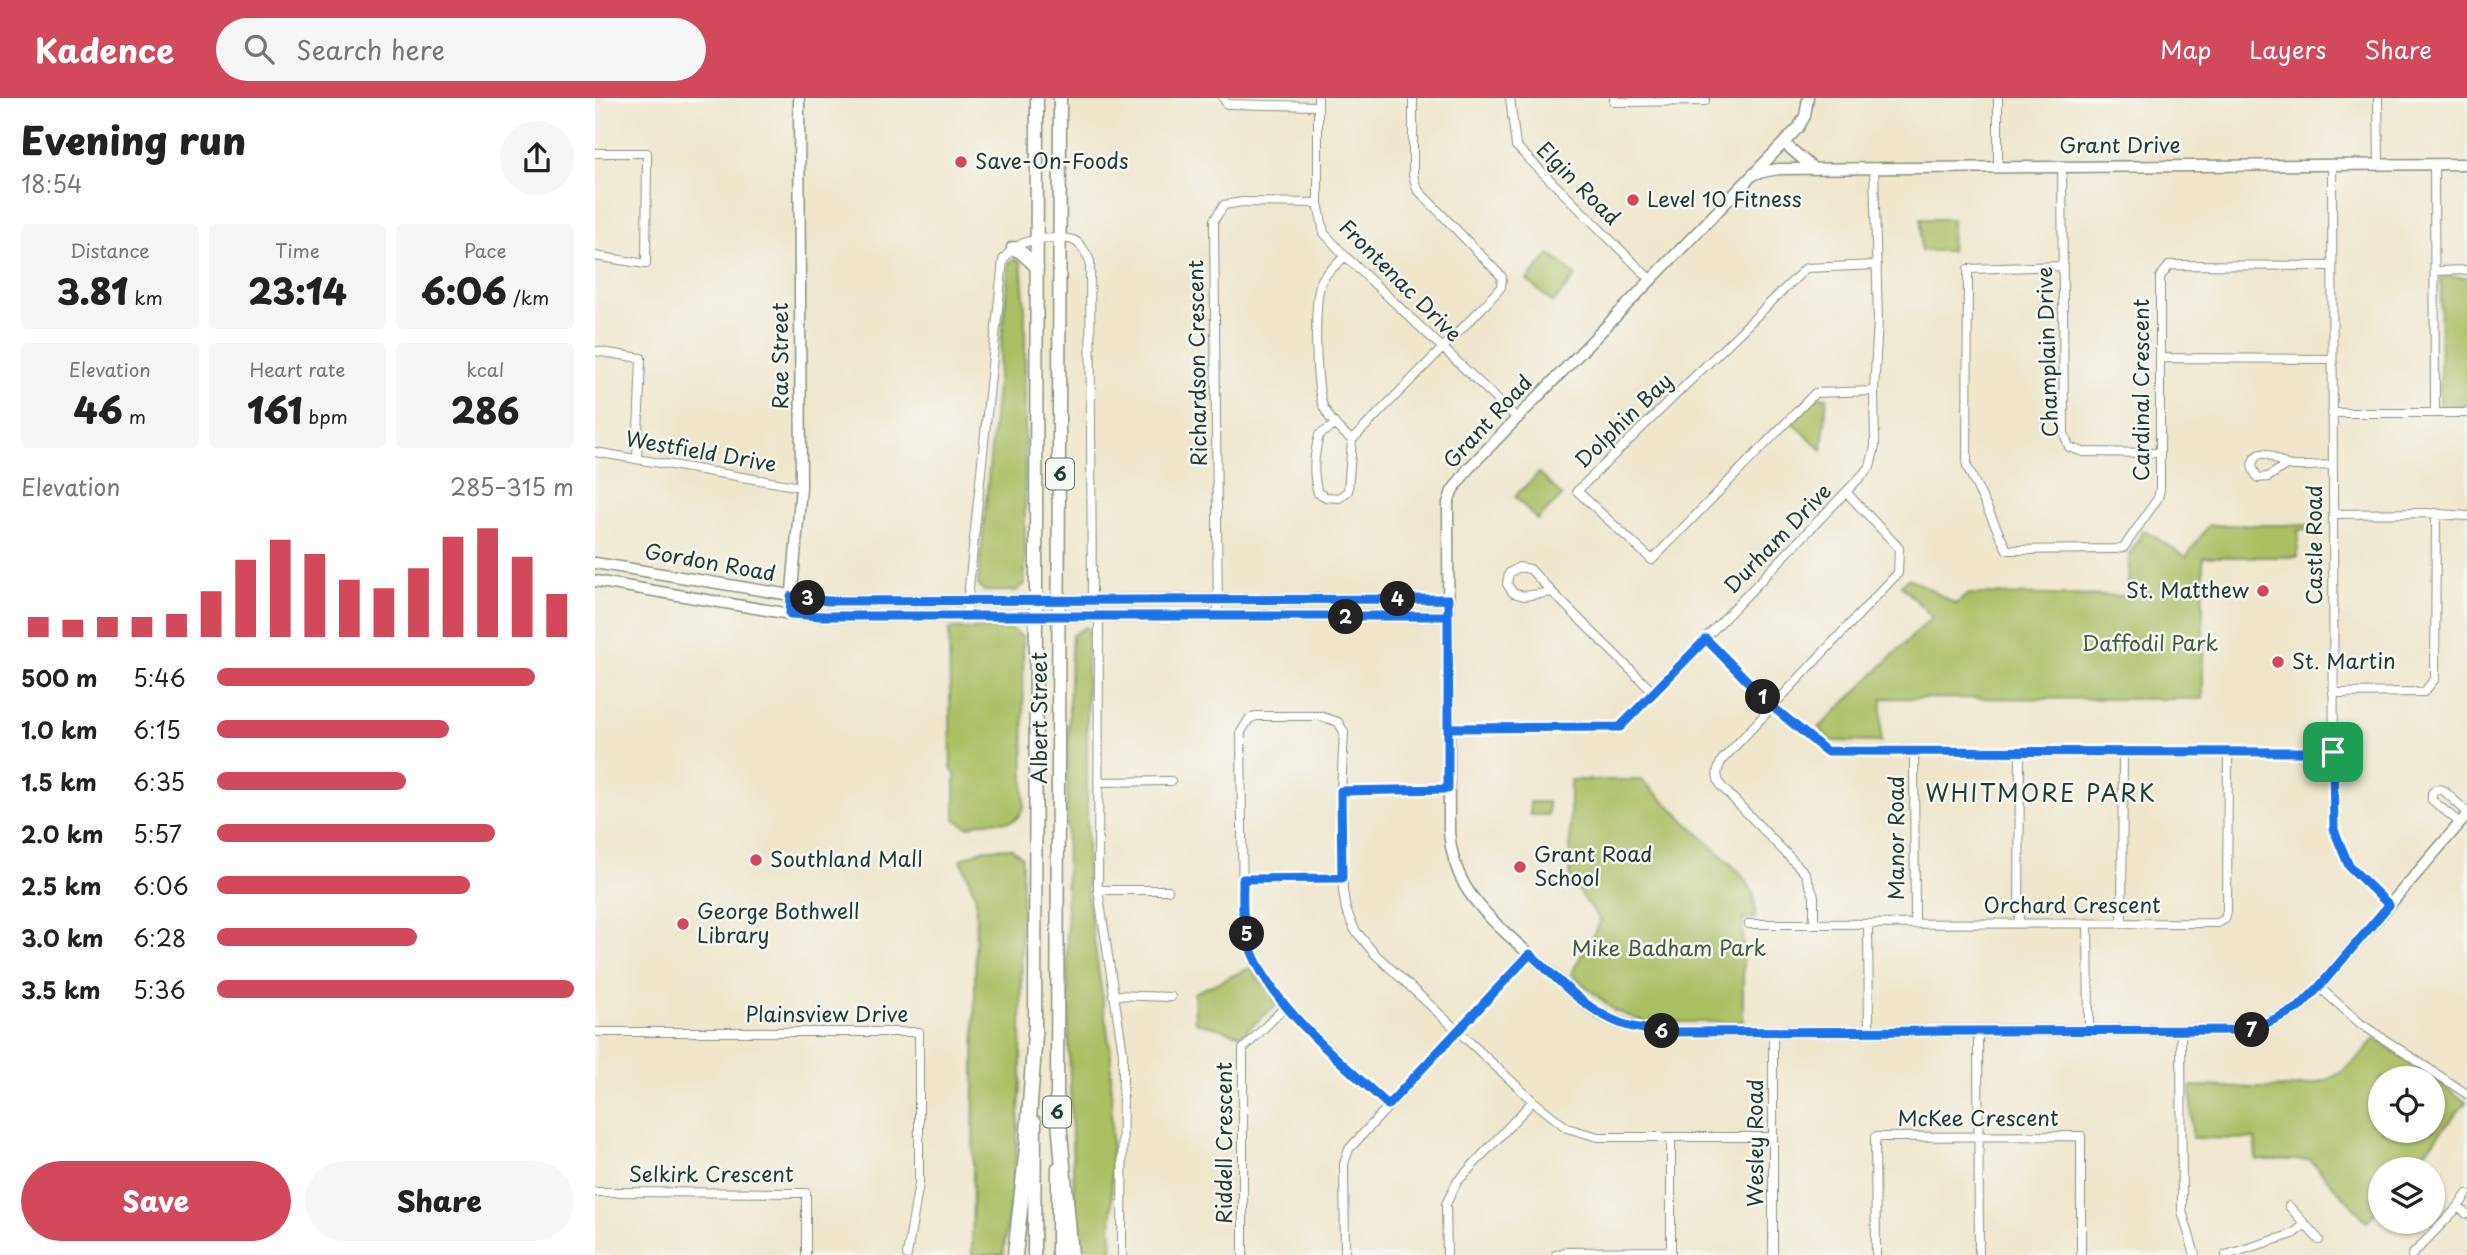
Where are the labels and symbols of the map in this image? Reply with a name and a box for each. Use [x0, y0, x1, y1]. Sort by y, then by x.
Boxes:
street label: Grant Drive [2059, 128, 2181, 160]
street label: Elgin Road [1530, 133, 1629, 232]
place label: Save-On-Foods [975, 144, 1129, 176]
marker: Save-On-Foods [953, 154, 969, 170]
place label: Level 10 Fitness [1647, 182, 1802, 214]
marker: Level 10 Fitness [1625, 192, 1641, 208]
street label: Frontenac Drive [1333, 211, 1470, 348]
street label: Richardson Crescent [1178, 259, 1214, 467]
street label: Champlain Drive [2027, 266, 2065, 438]
street label: Cardinal Crescent [2124, 299, 2156, 481]
street label: Rae Street [763, 302, 795, 410]
street label: Dolphin Bay [1566, 365, 1679, 475]
street label: Grant Road [1434, 366, 1539, 475]
street label: Westfield Drive [623, 421, 779, 479]
road number: 6 [1046, 458, 1074, 490]
street label: Durham Drive [1715, 475, 1838, 600]
street label: Castle Road [2297, 485, 2329, 605]
street label: Gordon Road [642, 534, 778, 588]
place label: St. Matthew [2126, 573, 2250, 605]
pin: 3 [791, 580, 825, 616]
pin: 4 [1381, 582, 1415, 616]
marker: St. Matthew [2255, 583, 2271, 599]
pin: 2 [1329, 600, 1363, 634]
park label: Daffodil Park [2082, 626, 2218, 658]
place label: St. Martin [2292, 644, 2396, 676]
street label: Albert Street [1022, 652, 1054, 784]
marker: St. Martin [2270, 654, 2286, 670]
pin: 1 [1745, 680, 1781, 714]
pin [2303, 722, 2363, 782]
district label: WHITMORE PARK [1925, 775, 2157, 810]
street label: Manor Road [1879, 776, 1911, 900]
place label: Grant Road School [1534, 837, 1652, 893]
place label: Southland Mall [770, 842, 923, 874]
marker: Southland Mall [748, 852, 764, 868]
marker: Grant Road School [1512, 859, 1528, 875]
street label: Orchard Crescent [1983, 888, 2161, 920]
place label: George Bothwell Library [697, 894, 859, 950]
marker: George Bothwell Library [675, 916, 691, 932]
pin: 5 [1229, 916, 1265, 952]
park label: Mike Badham Park [1572, 931, 1766, 963]
street label: Plainsview Drive [746, 997, 908, 1029]
pin: 7 [2235, 1012, 2269, 1048]
pin: 6 [1645, 1014, 1679, 1048]
street label: Riddell Crescent [1207, 1062, 1239, 1224]
street label: Wesley Road [1738, 1079, 1770, 1207]
road number: 6 [1043, 1096, 1071, 1128]
street label: McKee Crescent [1897, 1101, 2059, 1133]
street label: Selkirk Crescent [629, 1157, 794, 1189]

